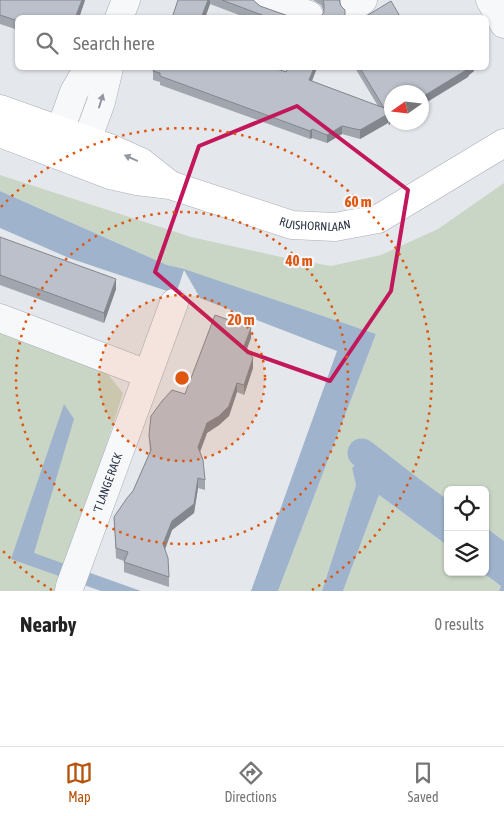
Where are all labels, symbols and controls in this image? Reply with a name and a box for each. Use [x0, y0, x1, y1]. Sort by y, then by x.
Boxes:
search box [15, 15, 489, 70]
icon: search [33, 29, 61, 57]
text: Search here [73, 32, 155, 54]
north arrow [384, 85, 429, 130]
one-way arrow [97, 93, 105, 108]
one-way arrow [123, 153, 138, 162]
text: 60 m [345, 193, 372, 210]
street label: RUISHORNLAAN [277, 214, 352, 234]
text: 40 m [285, 252, 313, 269]
text: 20 m [228, 311, 255, 328]
centre of rings [173, 369, 191, 387]
street label: 'T LANGE RACK [90, 451, 125, 515]
map controls [444, 486, 489, 576]
button: locate [444, 486, 489, 531]
button: layers [444, 531, 489, 576]
text: Nearby [20, 612, 76, 636]
text: 0 results [434, 615, 484, 633]
tab: Map [65, 759, 93, 805]
tab: Directions [224, 759, 277, 805]
tab: Saved [408, 759, 439, 805]

